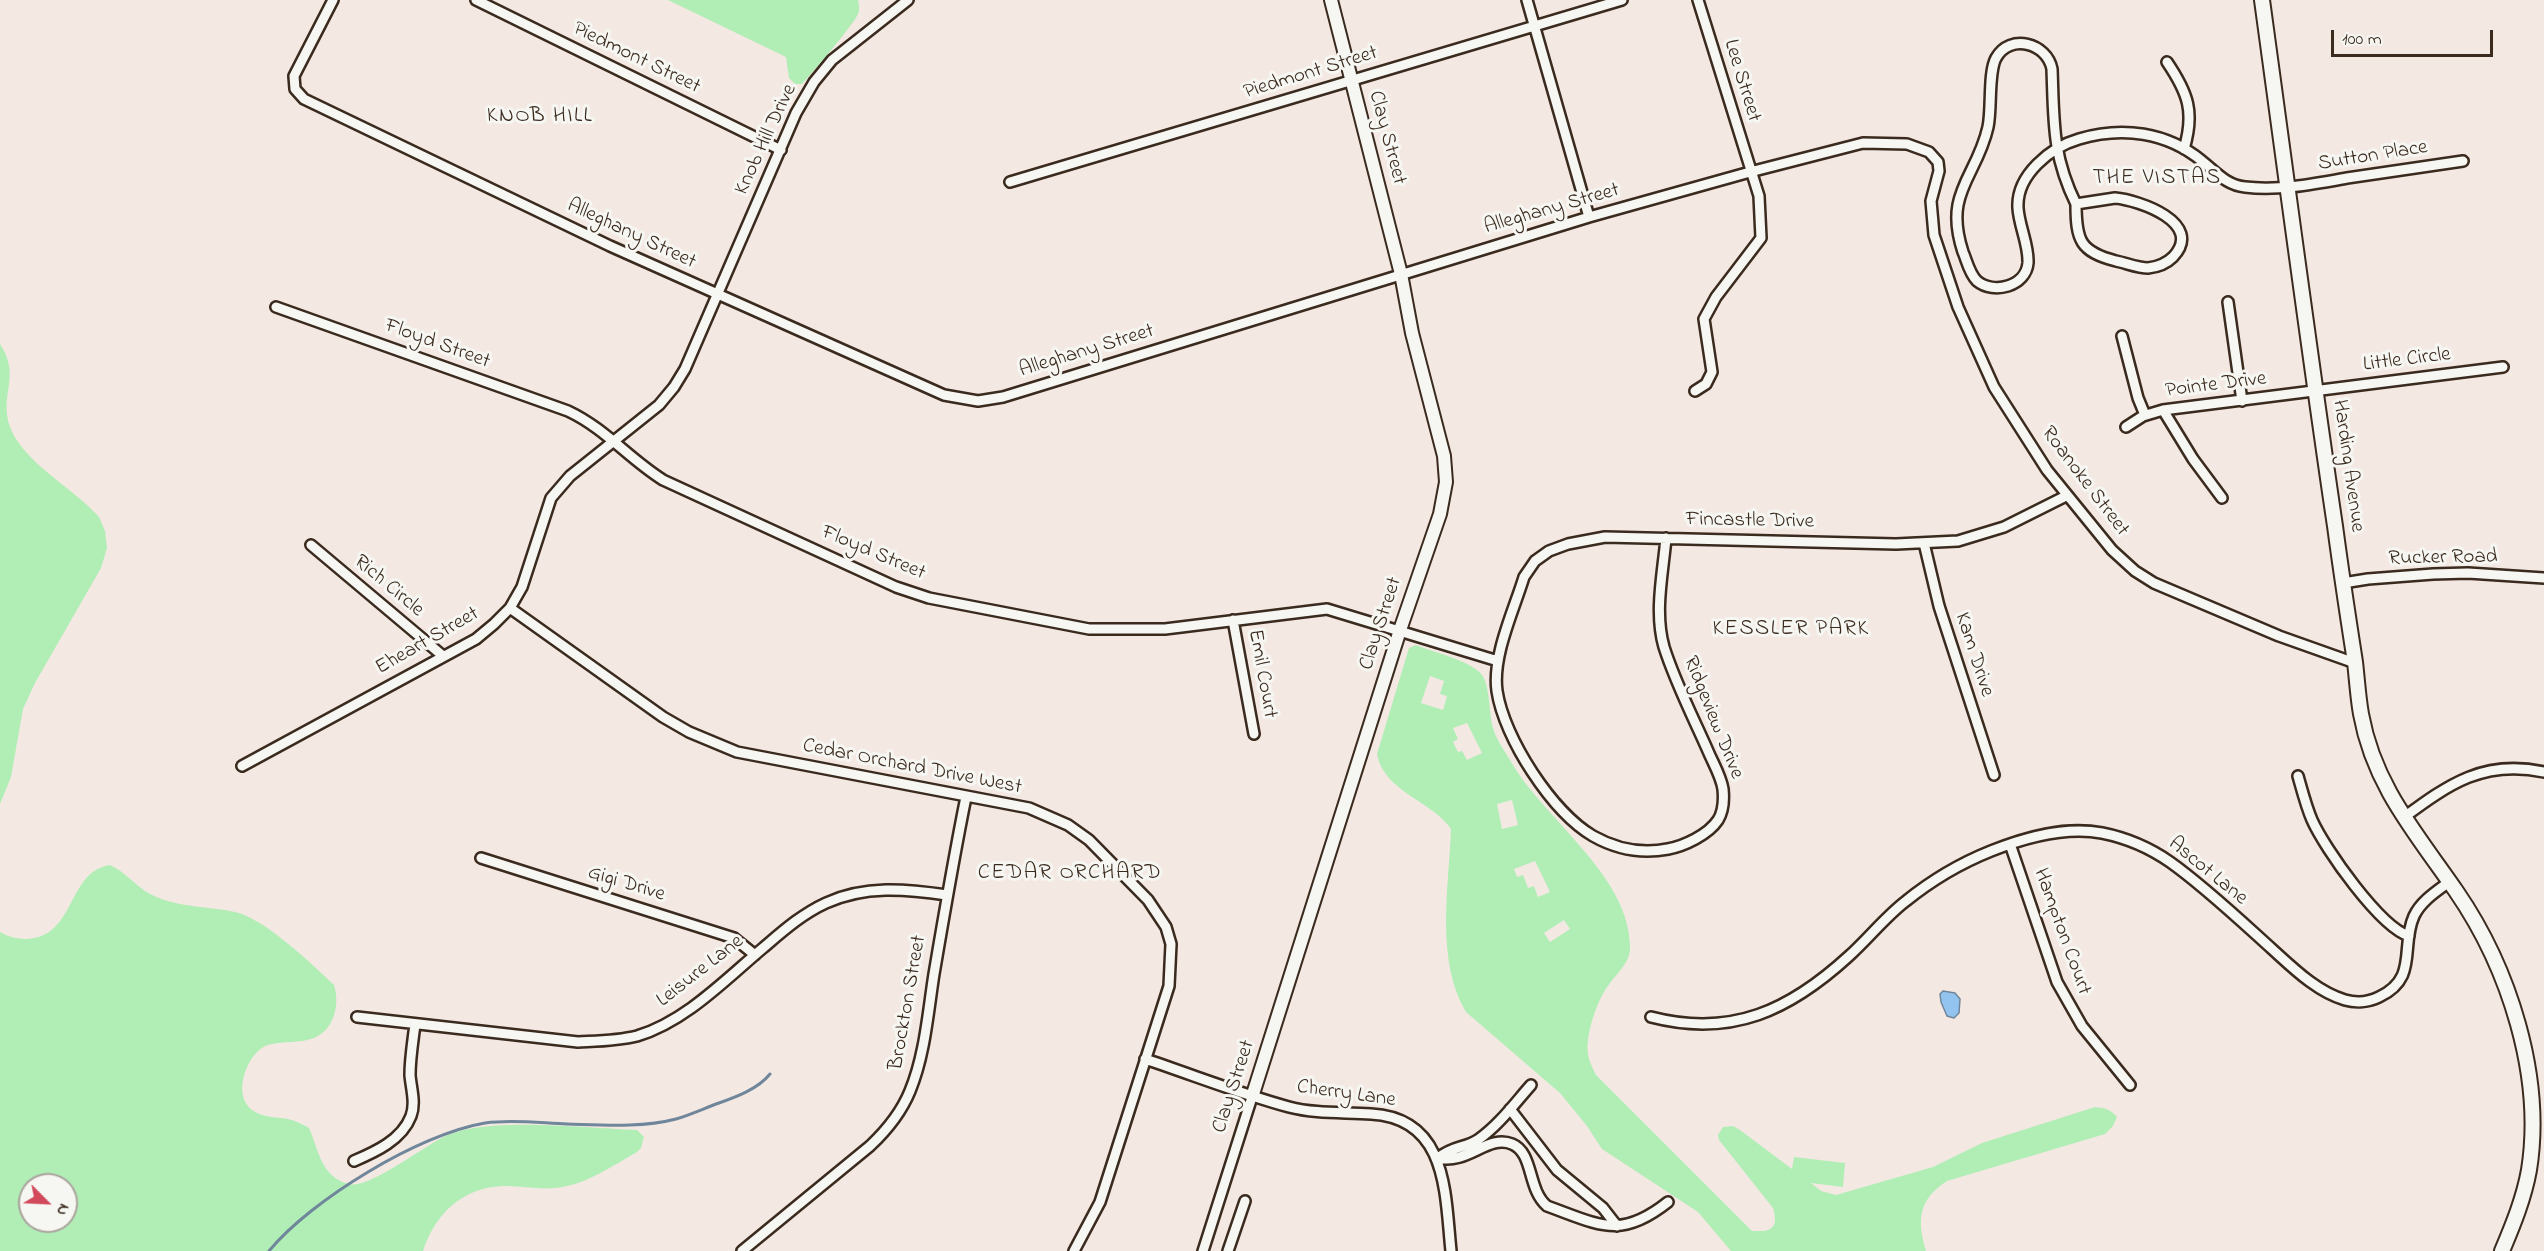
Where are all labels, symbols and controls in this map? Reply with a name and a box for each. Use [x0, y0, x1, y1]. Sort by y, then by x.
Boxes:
street label: Piedmont Street [568, 17, 704, 101]
scale bar [2334, 18, 2496, 56]
text: 100 m [2342, 27, 2382, 53]
street label: Lee Street [1717, 37, 1765, 125]
street label: Piedmont Street [1241, 42, 1381, 106]
street label: Knob Hill Drive [730, 81, 804, 199]
street label: Clay Street [1361, 88, 1411, 188]
district label: KNOB HILL [487, 104, 593, 130]
street label: Sutton Place [2316, 136, 2430, 178]
district label: THE VISTAS [2092, 166, 2222, 192]
street label: Alleghany Street [1481, 179, 1623, 241]
street label: Alleghany Street [562, 194, 700, 276]
street label: Floyd Street [381, 314, 493, 376]
street label: Alleghany Street [1017, 320, 1157, 384]
street label: Little Circle [2362, 343, 2452, 379]
street label: Pointe Drive [2164, 367, 2268, 405]
street label: Harding Avenue [2325, 398, 2369, 534]
street label: Roanoke Street [2034, 422, 2134, 542]
street label: Fincastle Drive [1686, 508, 1814, 536]
street label: Floyd Street [817, 521, 929, 587]
street label: Rucker Road [2388, 545, 2498, 573]
street label: Rich Circle [348, 550, 428, 624]
street label: Clay Street [1355, 574, 1409, 674]
street label: Eheart Street [372, 602, 484, 682]
street label: Kam Drive [1948, 610, 1998, 700]
district label: KESSLER PARK [1712, 617, 1870, 643]
street label: Emil Court [1241, 628, 1281, 720]
street label: Ridgeview Drive [1676, 653, 1748, 783]
street label: Cedar Orchard Drive West [800, 734, 1024, 802]
street label: Ascot Lane [2162, 832, 2252, 912]
street label: Gigi Drive [584, 861, 668, 909]
district label: CEDAR ORCHARD [978, 861, 1162, 887]
street label: Hampton Court [2026, 865, 2096, 999]
street label: Leisure Lane [652, 930, 750, 1014]
street label: Brockton Street [885, 934, 933, 1072]
street label: Clay Street [1208, 1037, 1262, 1137]
street label: Cherry Lane [1295, 1076, 1397, 1114]
north arrow [18, 1173, 78, 1233]
text: N [49, 1200, 76, 1219]

